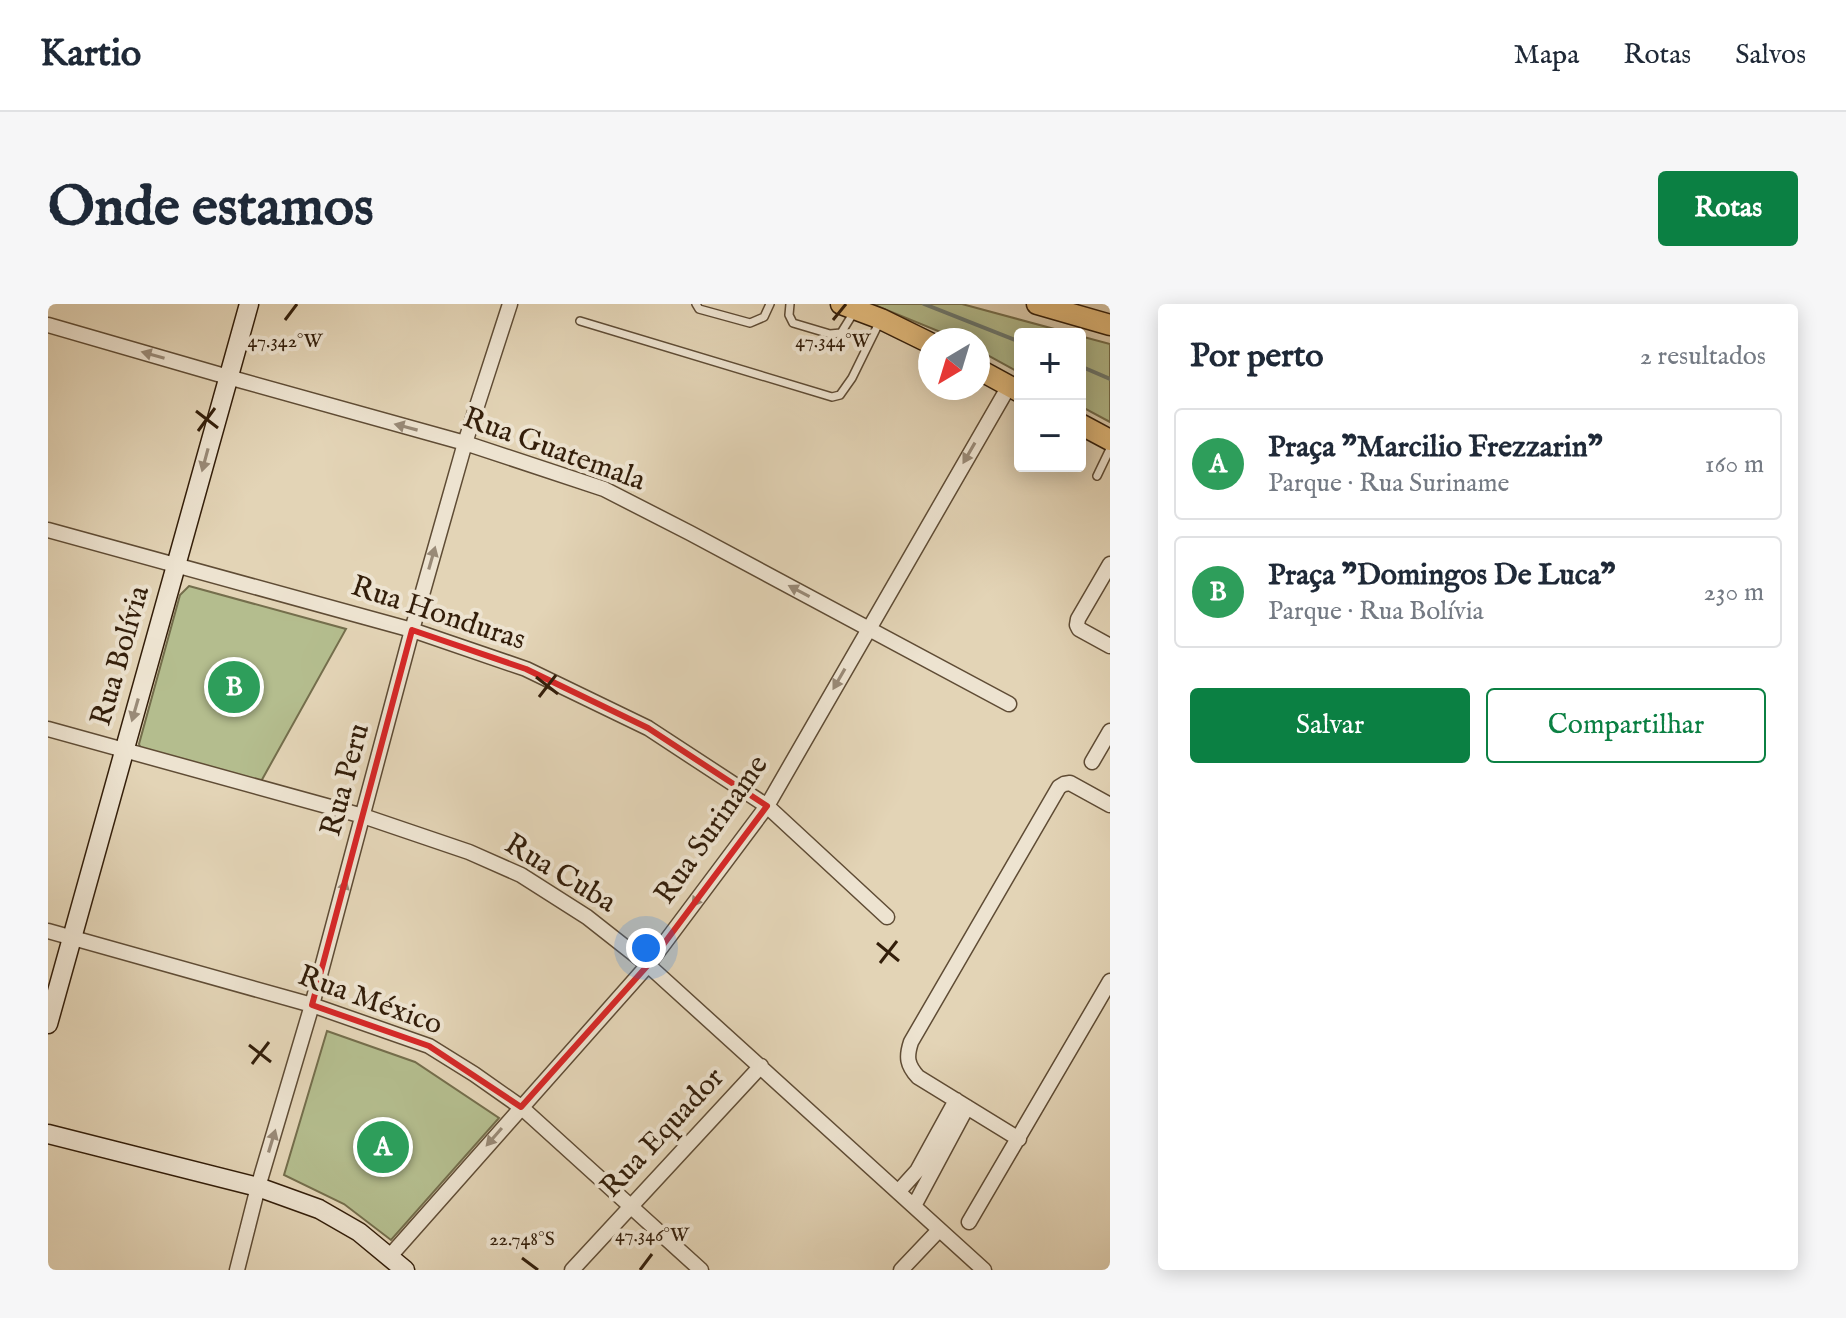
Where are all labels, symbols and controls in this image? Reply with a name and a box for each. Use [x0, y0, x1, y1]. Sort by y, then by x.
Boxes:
text: Kartio [40, 31, 141, 79]
text: Mapa [1514, 38, 1579, 73]
text: Rotas [1623, 38, 1691, 73]
text: Salvos [1735, 38, 1806, 73]
button: Rotas [1658, 171, 1798, 246]
text: Onde estamos [48, 173, 374, 244]
north arrow [918, 328, 990, 400]
map controls [1014, 328, 1086, 472]
button: + [1014, 328, 1086, 400]
text: 47.342°W [248, 329, 323, 354]
text: 47.344°W [795, 329, 872, 354]
text: Por perto [1190, 335, 1324, 378]
text: 2 resultados [1640, 340, 1766, 373]
one-way arrow [140, 349, 165, 361]
street label: Rua Guatemala [458, 399, 651, 501]
button: − [1014, 400, 1086, 472]
one-way arrow [394, 420, 419, 432]
text: Praça "Marcilio Frezzarin" [1268, 429, 1603, 467]
one-way arrow [962, 442, 976, 464]
one-way arrow [198, 447, 210, 472]
text: A [1209, 448, 1227, 481]
text: 160 m [1705, 448, 1764, 481]
text: Parque · Rua Suriname [1268, 467, 1509, 500]
one-way arrow [427, 546, 439, 571]
text: Praça "Domingos De Luca" [1268, 557, 1616, 595]
street label: Rua Honduras [346, 568, 530, 660]
text: B [1209, 576, 1227, 609]
text: 230 m [1704, 576, 1764, 609]
street label: Rua Bolívia [83, 582, 159, 730]
one-way arrow [788, 585, 811, 598]
text: Parque · Rua Bolívia [1268, 595, 1484, 628]
pin: B [208, 657, 260, 717]
one-way arrow [833, 667, 846, 690]
button: Salvar [1190, 688, 1470, 763]
button: Compartilhar [1486, 688, 1766, 763]
one-way arrow [128, 699, 141, 723]
street label: Rua Peru [313, 720, 379, 840]
street label: Rua Suriname [647, 748, 777, 912]
street label: Rua Cuba [497, 826, 623, 922]
one-way arrow [338, 878, 350, 903]
one-way arrow [691, 886, 707, 908]
your location [626, 928, 666, 968]
street label: Rua México [293, 957, 447, 1045]
street label: Rua Equador [593, 1060, 733, 1206]
pin: A [357, 1117, 409, 1177]
one-way arrow [486, 1127, 503, 1147]
one-way arrow [266, 1128, 279, 1152]
text: 47.346°W [615, 1223, 690, 1248]
text: 22.748°S [489, 1227, 555, 1252]

